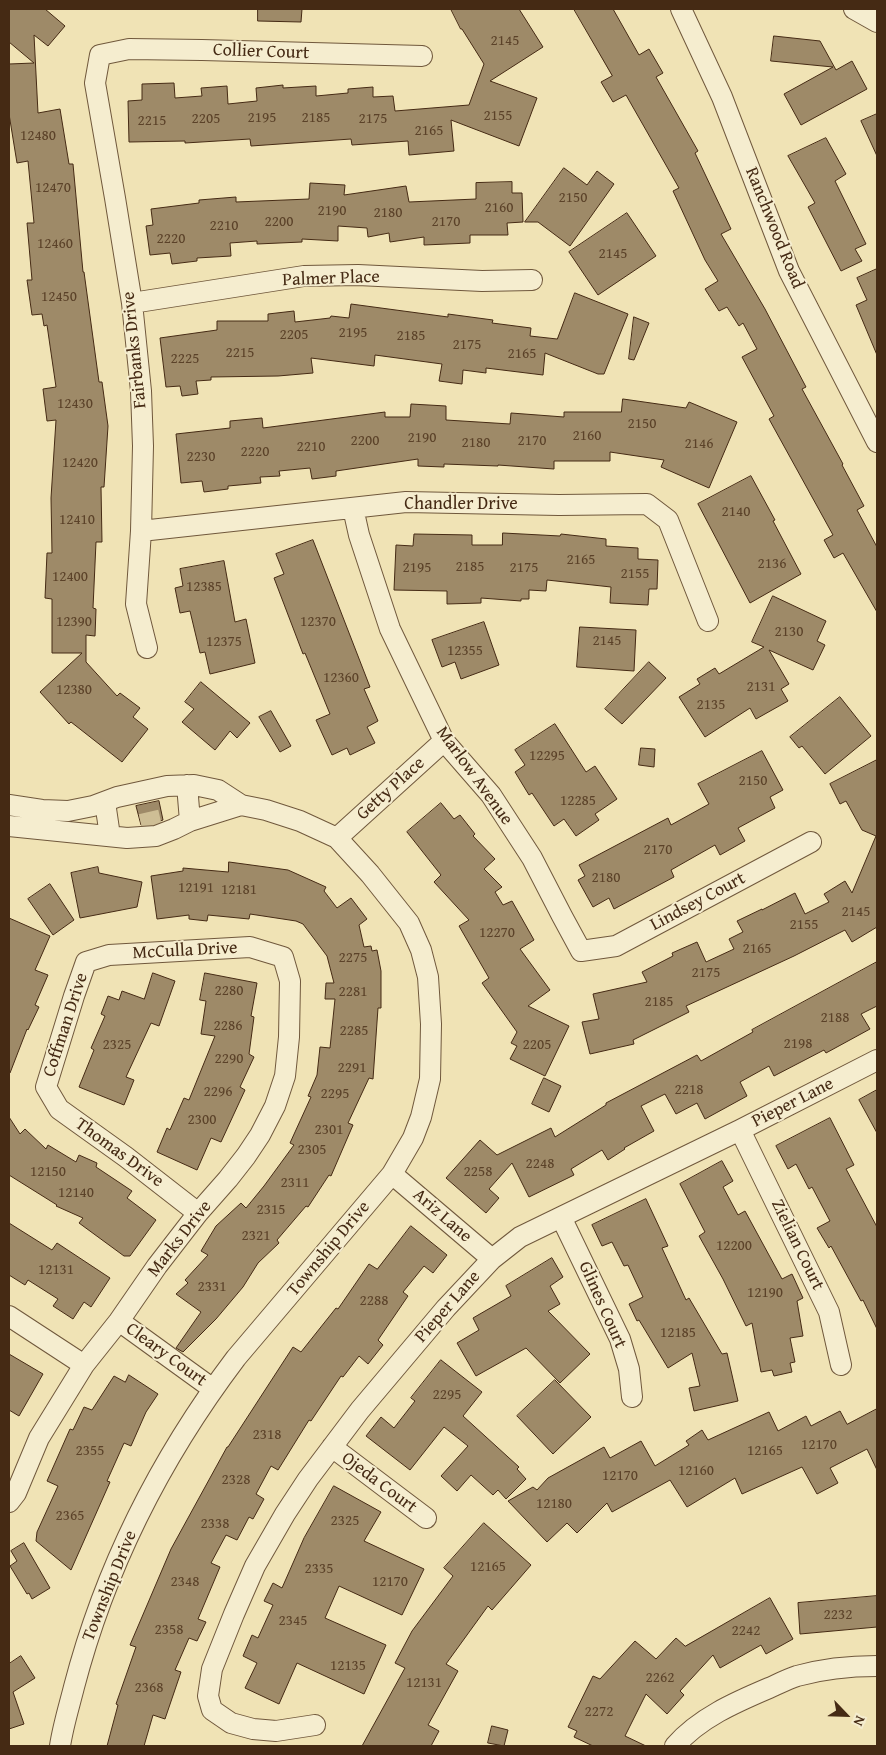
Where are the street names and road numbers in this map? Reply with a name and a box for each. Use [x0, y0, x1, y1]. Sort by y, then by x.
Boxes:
street label: Collier Court [212, 40, 310, 64]
street label: Ranchwood Road [740, 164, 808, 292]
street label: Palmer Place [282, 267, 380, 291]
street label: Fairbanks Drive [118, 290, 152, 410]
street label: Chandler Drive [404, 493, 518, 515]
street label: Marlow Avenue [431, 722, 517, 830]
street label: Getty Place [352, 753, 430, 825]
street label: Lindsey Court [647, 868, 749, 936]
street label: McCulla Drive [132, 937, 238, 965]
street label: Coffman Drive [39, 970, 93, 1080]
street label: Pieper Lane [749, 1073, 837, 1133]
street label: Thomas Drive [71, 1114, 167, 1192]
street label: Ariz Lane [408, 1185, 476, 1247]
street label: Marks Drive [143, 1196, 217, 1282]
street label: Zielian Court [766, 1196, 828, 1294]
street label: Township Drive [283, 1197, 375, 1301]
street label: Glines Court [573, 1258, 631, 1352]
street label: Pieper Lane [411, 1266, 485, 1348]
street label: Cleary Court [121, 1318, 211, 1392]
street label: Ojeda Court [337, 1448, 421, 1518]
street label: Township Drive [78, 1527, 142, 1645]

